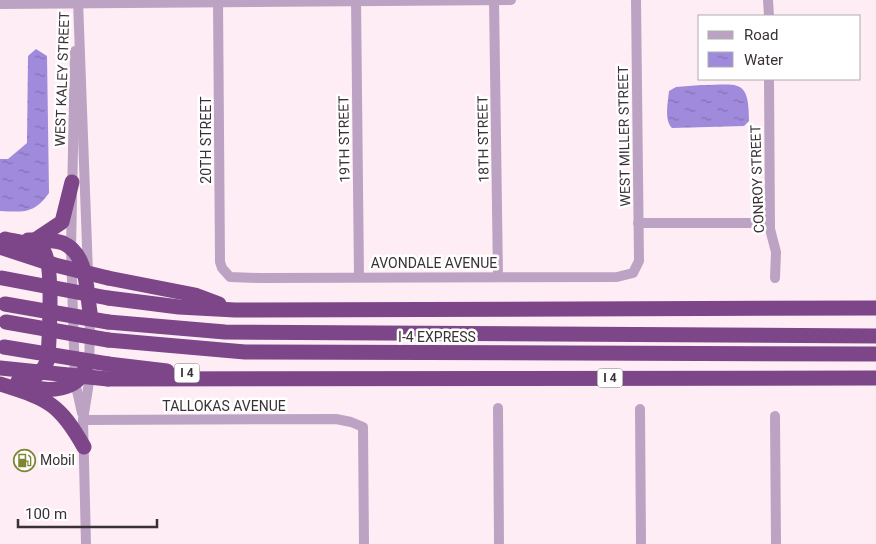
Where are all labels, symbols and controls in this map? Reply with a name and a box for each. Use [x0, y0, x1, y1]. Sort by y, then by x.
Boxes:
street label: WEST KALEY STREET [52, 11, 72, 147]
legend [698, 15, 861, 80]
text: Road [744, 26, 778, 44]
text: Water [744, 51, 783, 69]
street label: WEST MILLER STREET [615, 65, 633, 207]
street label: 19TH STREET [335, 95, 353, 183]
street label: 18TH STREET [474, 95, 492, 183]
street label: 20TH STREET [198, 96, 214, 184]
street label: CONROY STREET [747, 124, 767, 233]
street label: AVONDALE AVENUE [371, 255, 497, 271]
street label: I-4 EXPRESS [398, 329, 476, 345]
road number: I 4 [174, 363, 200, 382]
road number: I 4 [598, 368, 622, 388]
street label: TALLOKAS AVENUE [162, 398, 286, 414]
fuel station icon: Mobil [12, 448, 36, 472]
place label: Mobil [40, 452, 75, 468]
scale bar [18, 496, 156, 528]
text: 100 m [25, 505, 67, 523]

